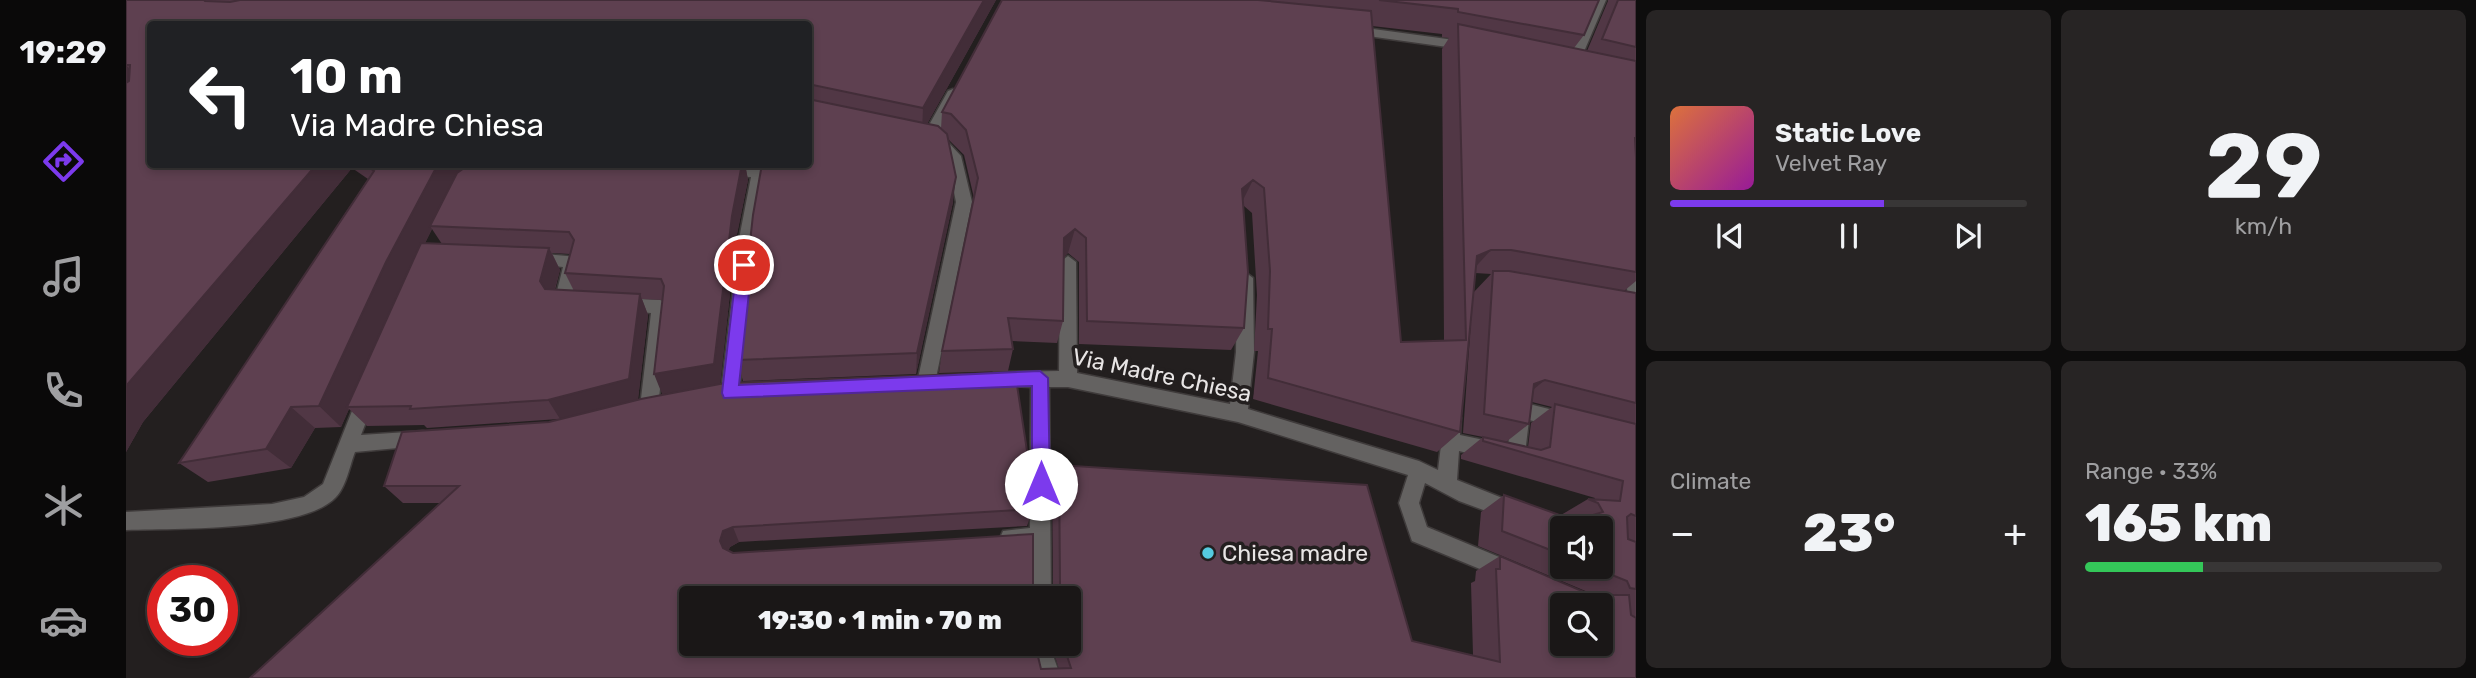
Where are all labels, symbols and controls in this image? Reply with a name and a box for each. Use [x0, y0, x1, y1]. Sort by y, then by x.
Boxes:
text: 19:29 [19, 33, 107, 71]
text: 10 m [290, 47, 403, 105]
icon: left [175, 49, 266, 140]
text: Via Madre Chiesa [290, 106, 544, 144]
text: 29 [2205, 112, 2322, 220]
text: Static Love [1775, 118, 1921, 149]
icon: directions [39, 137, 88, 186]
text: Velvet Ray [1775, 149, 1887, 177]
text: km/h [2235, 212, 2292, 240]
icon: previous [1711, 217, 1749, 255]
icon: pause [1830, 217, 1868, 255]
icon: next [1949, 217, 1987, 255]
pin [714, 235, 774, 295]
icon: arrive [725, 246, 763, 284]
icon: music [39, 252, 88, 301]
street label: Via Madre Chiesa [1070, 342, 1254, 408]
icon: phone [39, 366, 88, 415]
position arrow [1004, 447, 1078, 521]
text: Range · 33% [2085, 457, 2217, 485]
text: Climate [1670, 467, 1751, 495]
icon: climate [39, 481, 88, 530]
text: 165 km [2085, 492, 2273, 554]
text: 23° [1803, 502, 1895, 564]
text: − [1670, 510, 1695, 556]
text: + [2003, 510, 2027, 556]
map controls [1550, 516, 1613, 656]
button: sound [1550, 516, 1613, 579]
place label: Chiesa madre [1222, 539, 1368, 567]
marker: Chiesa madre [1200, 545, 1216, 561]
speed limit sign: 30 [147, 565, 238, 656]
button: search [1550, 593, 1613, 656]
icon: car [39, 596, 88, 645]
text: 19:30 · 1 min · 70 m [758, 605, 1002, 636]

